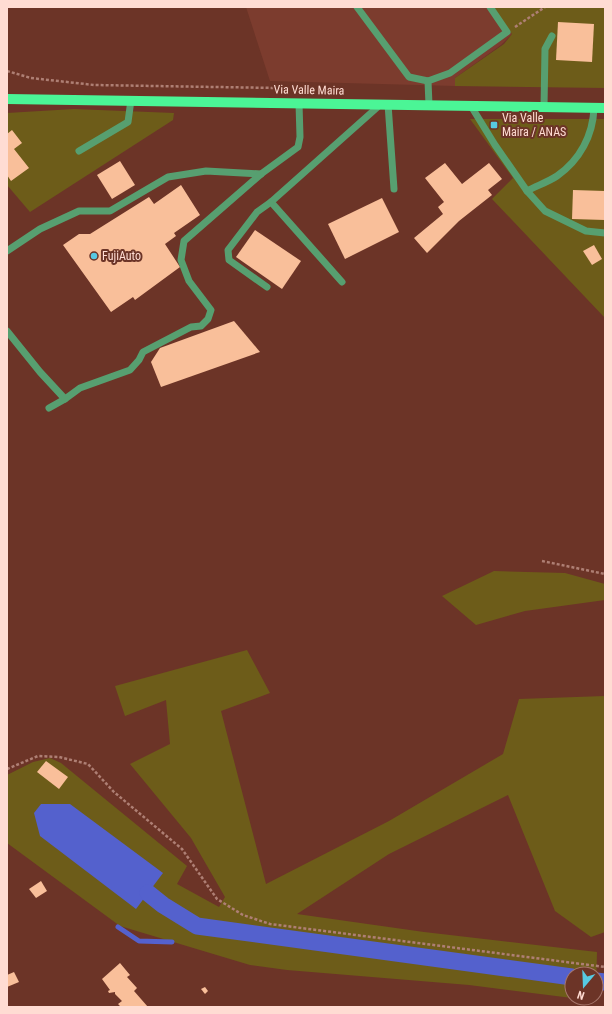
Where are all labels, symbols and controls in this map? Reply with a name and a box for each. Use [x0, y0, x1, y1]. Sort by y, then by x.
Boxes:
street label: Via Valle Maira [273, 82, 345, 98]
place label: Via Valle Maira / ANAS [502, 111, 566, 139]
marker: Via Valle Maira / ANAS [489, 120, 499, 130]
place label: FujiAuto [102, 249, 141, 263]
marker: FujiAuto [89, 251, 99, 261]
north arrow [564, 966, 604, 1006]
text: N [575, 988, 586, 1002]

